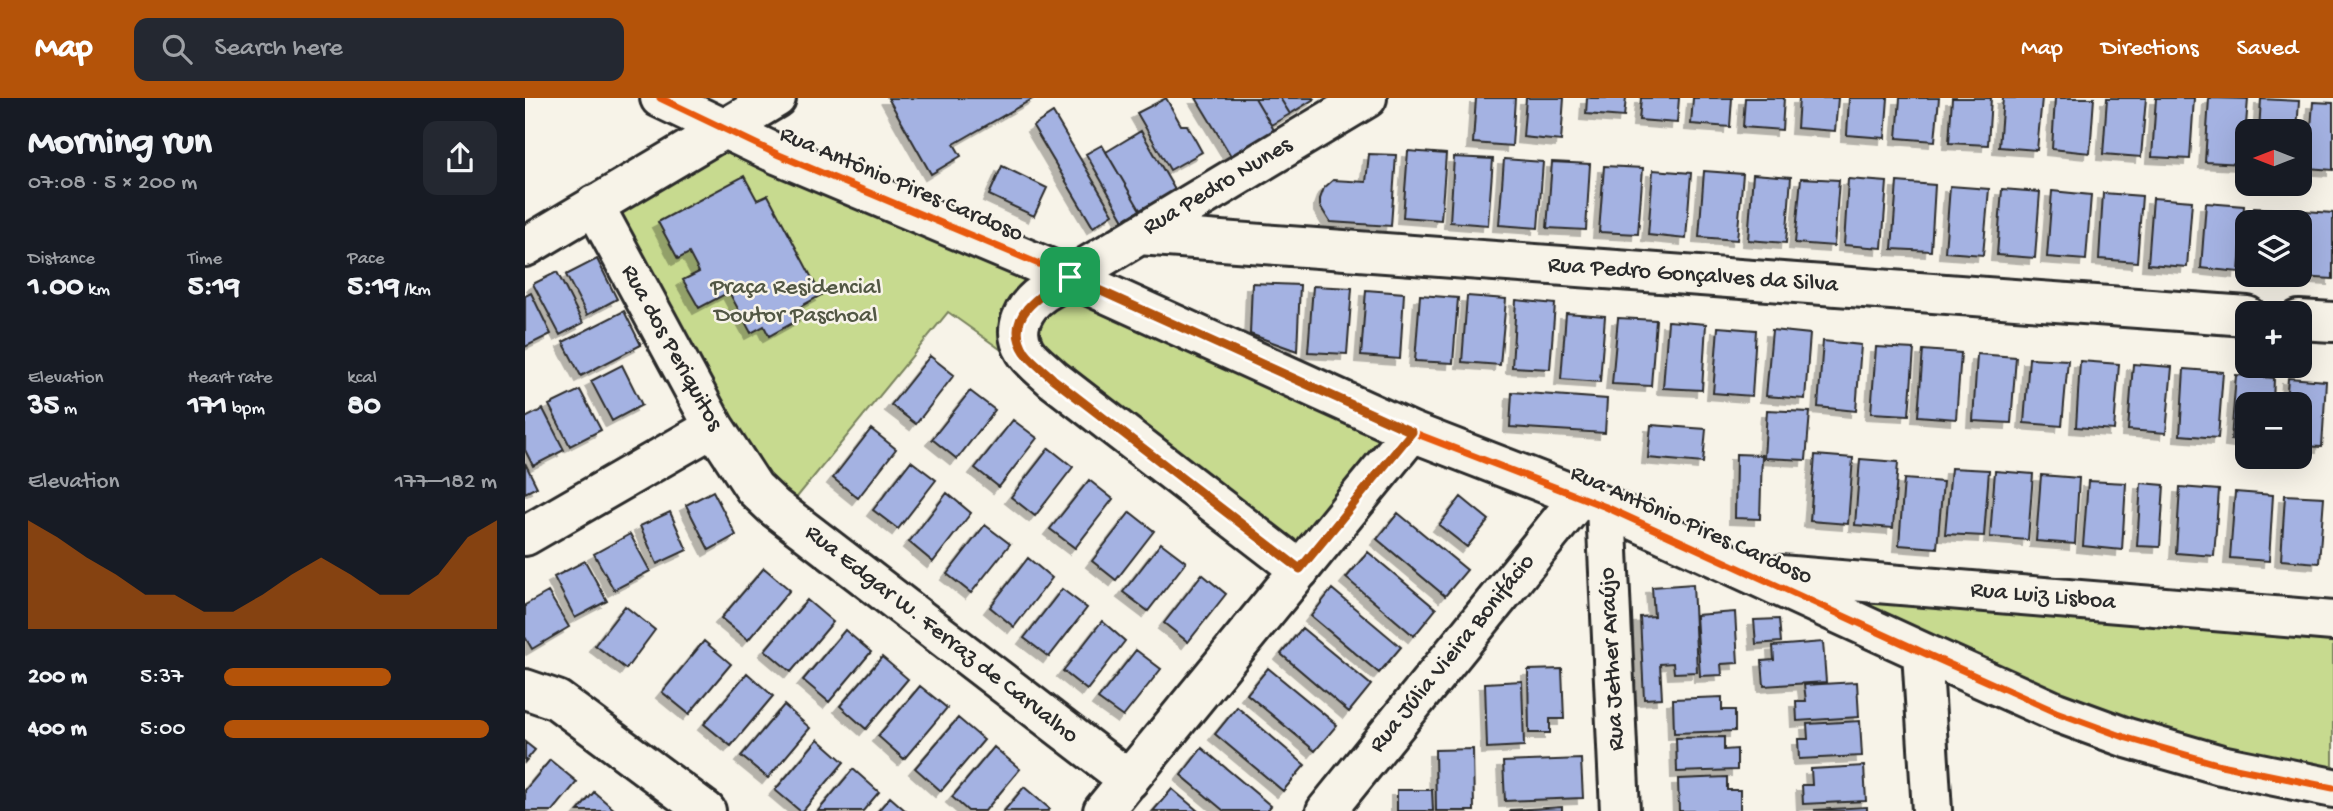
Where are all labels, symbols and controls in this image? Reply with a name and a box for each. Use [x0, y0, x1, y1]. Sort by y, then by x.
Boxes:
search box [134, 18, 624, 81]
text: Map [35, 30, 92, 68]
icon: search [158, 30, 196, 68]
text: Search here [214, 34, 343, 65]
text: Map [2021, 35, 2063, 64]
text: Directions [2101, 35, 2199, 64]
text: Saved [2237, 35, 2298, 64]
north arrow [2235, 119, 2312, 196]
map controls [2235, 119, 2312, 469]
street label: Rua Antônio Pires Cardoso [775, 120, 1027, 250]
button: share [423, 121, 497, 195]
text: Morning run [28, 122, 212, 166]
street label: Rua Pedro Nunes [1138, 131, 1299, 243]
text: 07:08 · 5 × 200 m [28, 170, 197, 197]
button: layers [2235, 210, 2312, 287]
pin [1040, 247, 1100, 307]
text: Distance [28, 248, 95, 271]
text: Time [188, 248, 222, 271]
text: Pace [347, 248, 385, 271]
street label: Rua Pedro Gonçalves da Silva [1547, 251, 1840, 301]
icon: arrive [1051, 258, 1089, 296]
street label: Rua dos Periquitos [613, 260, 729, 437]
text: 1.00 [28, 271, 84, 306]
text: 5:19 [188, 271, 240, 306]
text: 5:19 [347, 271, 400, 306]
park label: Praça Residencial Doutor Paschoal [709, 274, 882, 331]
text: km [84, 279, 110, 302]
text: /km [400, 279, 431, 302]
button: + [2235, 301, 2312, 378]
text: Elevation [28, 367, 104, 390]
text: Heart rate [188, 367, 273, 390]
text: kcal [347, 367, 377, 390]
text: 35 [28, 390, 59, 425]
text: 171 [188, 390, 228, 425]
text: 80 [347, 390, 381, 425]
button: − [2235, 392, 2312, 469]
text: m [59, 398, 77, 421]
text: bpm [228, 398, 265, 421]
street label: Rua Antônio Pires Cardoso [1565, 459, 1817, 593]
text: Elevation [28, 469, 119, 496]
text: 177–182 m [395, 469, 497, 496]
street label: Rua Edgar W. Ferraz de Carvalho [798, 519, 1084, 751]
street label: Rua Júlia Vieira Bonifácio [1364, 549, 1542, 759]
street label: Rua Jether Araújo [1594, 566, 1632, 752]
street label: Rua Luiz Lisboa [1969, 576, 2117, 618]
text: 200 m [28, 664, 87, 691]
text: 5:37 [140, 664, 183, 691]
text: 400 m [28, 716, 87, 743]
text: 5:00 [140, 716, 185, 743]

